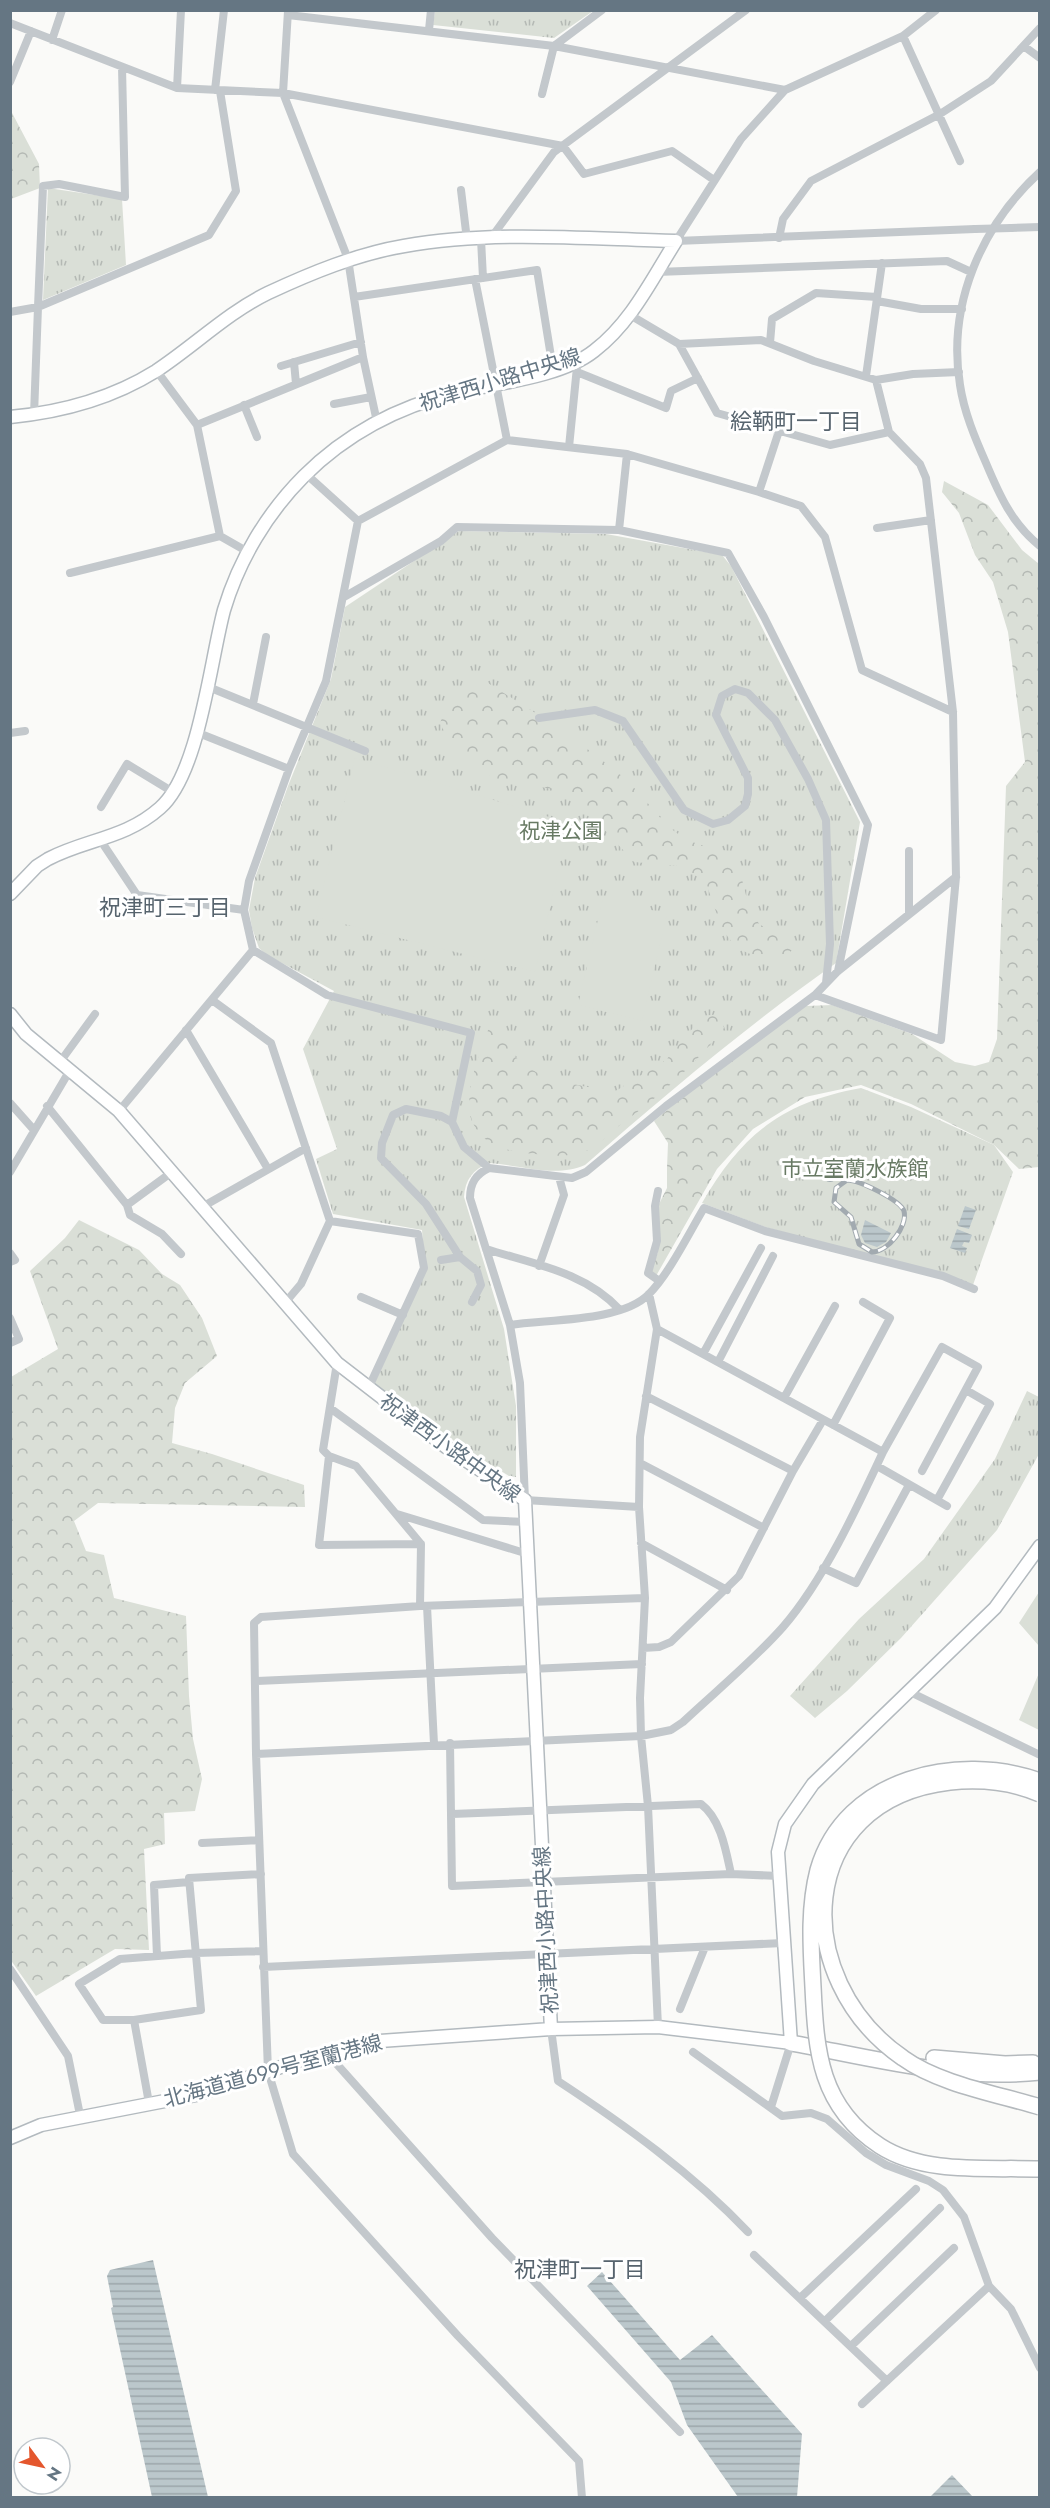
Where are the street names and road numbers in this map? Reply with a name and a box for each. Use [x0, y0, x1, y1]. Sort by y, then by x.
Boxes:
street label: 祝津西小路中央線 [415, 341, 585, 419]
street label: 祝津西小路中央線 [373, 1386, 527, 1510]
street label: 祝津西小路中央線 [527, 1845, 565, 2015]
street label: 北海道道699号室蘭港線 [160, 2027, 386, 2115]

